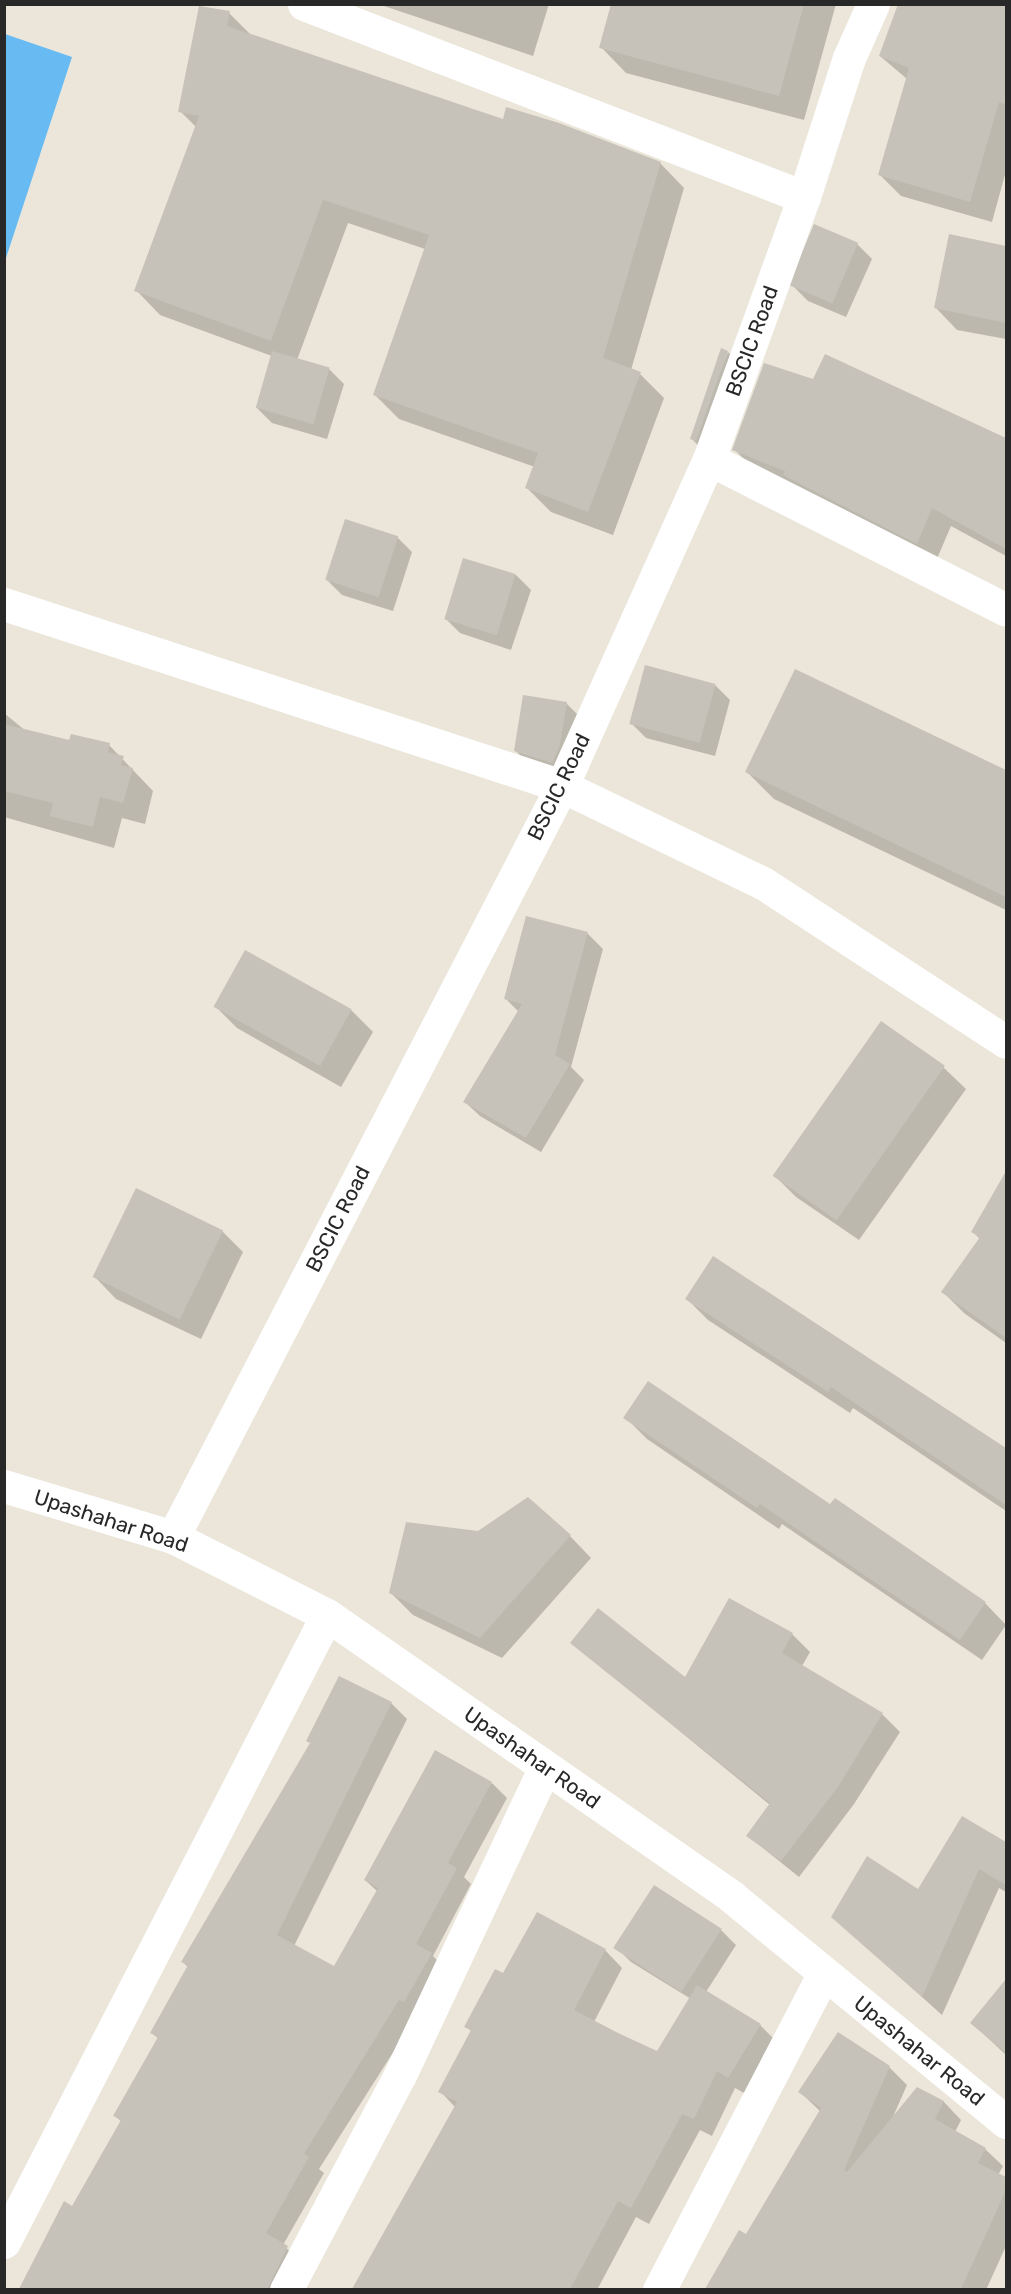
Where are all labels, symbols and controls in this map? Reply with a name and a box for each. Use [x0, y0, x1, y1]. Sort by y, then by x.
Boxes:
street label: BSCIC Road [720, 282, 784, 400]
street label: BSCIC Road [522, 729, 596, 845]
street label: BSCIC Road [301, 1162, 375, 1276]
street label: Upashahar Road [30, 1484, 192, 1558]
street label: Upashahar Road [459, 1701, 605, 1815]
street label: Upashahar Road [848, 1990, 990, 2112]

